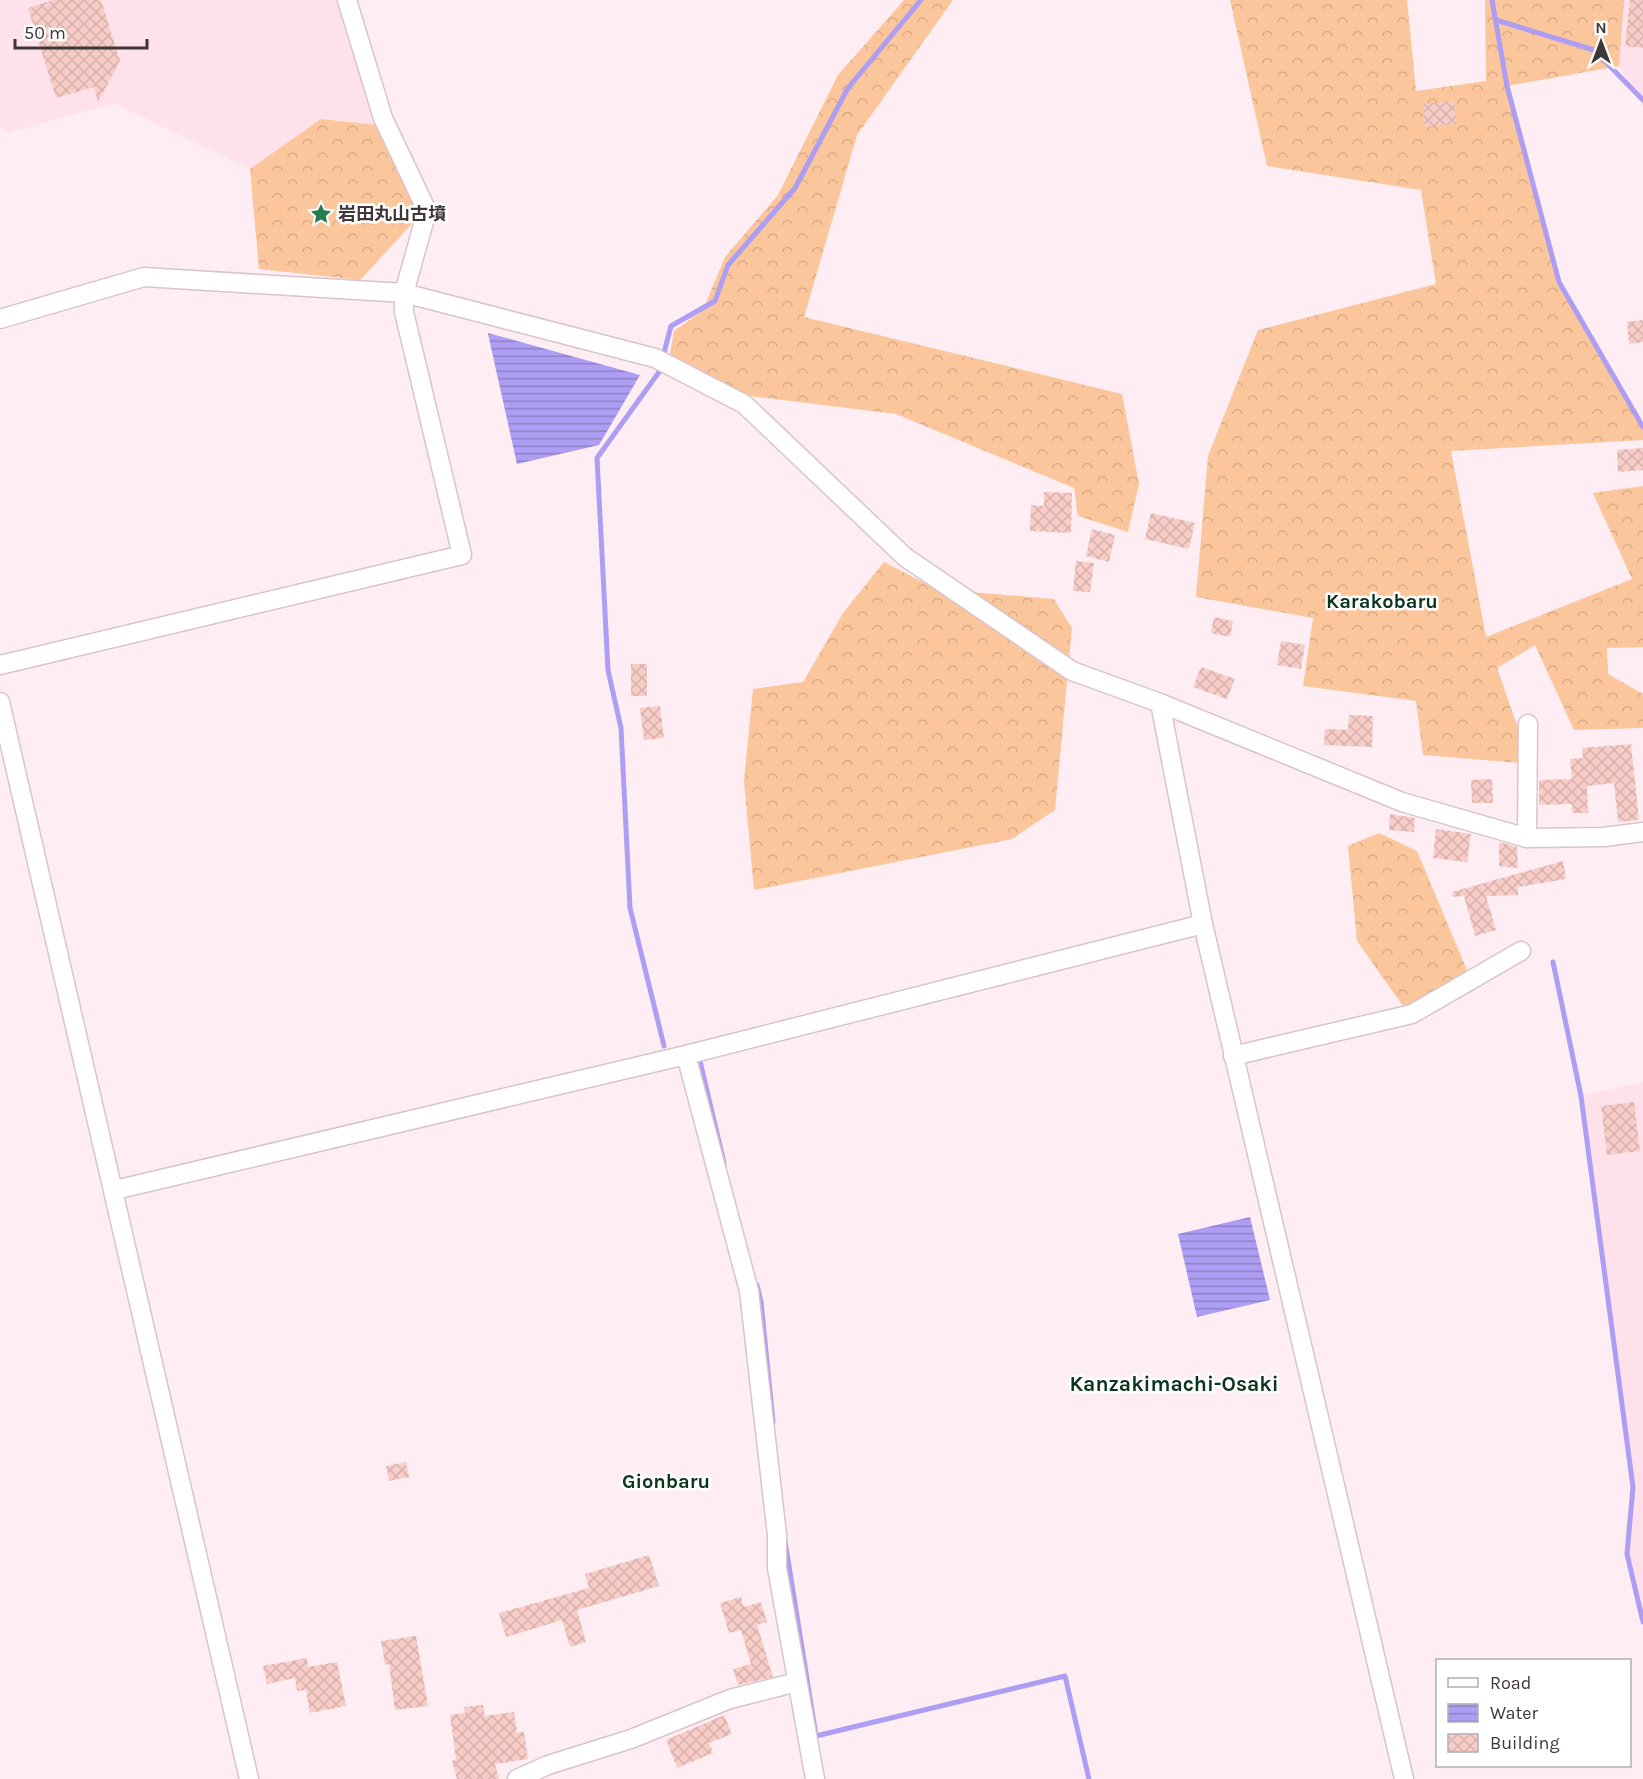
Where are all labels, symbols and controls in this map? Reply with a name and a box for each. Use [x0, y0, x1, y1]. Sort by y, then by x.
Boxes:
scale bar [15, 12, 147, 50]
north arrow [1571, 12, 1631, 72]
text: N [1595, 18, 1607, 37]
text: 50 m [24, 22, 66, 44]
place icon: 岩田丸山古墳 [309, 202, 333, 226]
place label: 岩田丸山古墳 [338, 203, 446, 225]
district label: Karakobaru [1326, 590, 1438, 613]
district label: Kanzakimachi-Osaki [1069, 1372, 1279, 1396]
district label: Gionbaru [622, 1470, 710, 1493]
legend [1436, 1659, 1631, 1767]
text: Road [1490, 1672, 1531, 1694]
text: Water [1490, 1702, 1538, 1724]
text: Building [1490, 1732, 1560, 1754]

